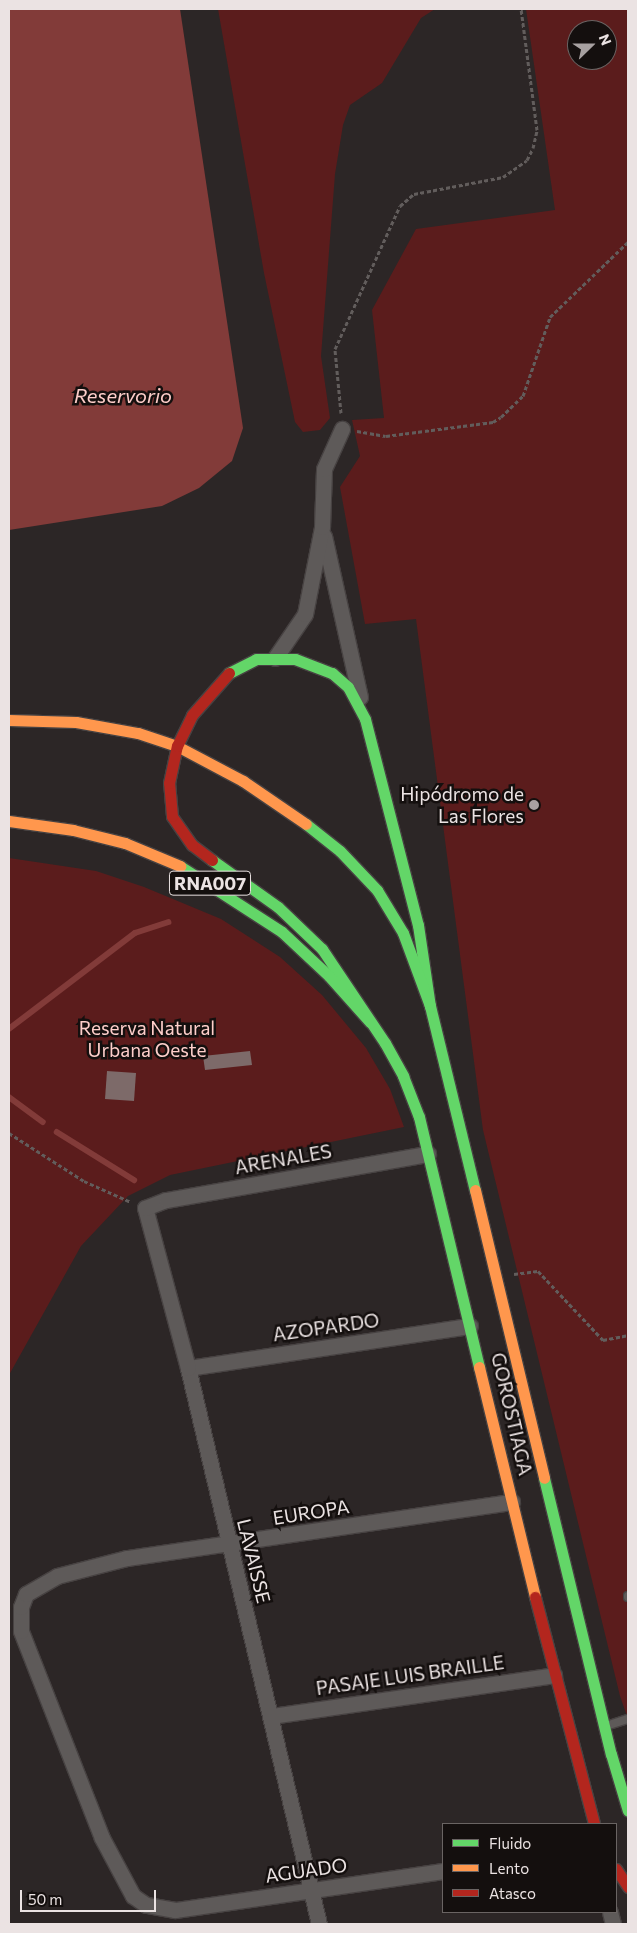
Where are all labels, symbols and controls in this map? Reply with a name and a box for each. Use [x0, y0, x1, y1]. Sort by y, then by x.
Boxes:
north arrow [567, 20, 617, 70]
text: N [596, 32, 615, 48]
water label: Reservorio [74, 383, 172, 407]
place label: Hipódromo de Las Flores [400, 783, 524, 827]
marker: Hipódromo de Las Flores [528, 799, 540, 811]
road number: RNA007 [169, 868, 251, 898]
park label: Reserva Natural Urbana Oeste [79, 1017, 215, 1061]
street label: ARENALES [233, 1139, 333, 1179]
street label: AZOPARDO [271, 1308, 381, 1346]
street label: GOROSTIAGA [487, 1350, 537, 1478]
street label: EUROPA [271, 1495, 351, 1529]
street label: LAVAISSE [233, 1516, 275, 1606]
street label: PASAJE LUIS BRAILLE [314, 1651, 506, 1699]
legend [442, 1823, 617, 1913]
text: Fluido [489, 1834, 531, 1852]
street label: AGUADO [264, 1853, 348, 1887]
text: Lento [489, 1859, 529, 1877]
scale bar [22, 1880, 159, 1912]
text: Atasco [489, 1884, 536, 1902]
text: 50 m [28, 1890, 62, 1908]

